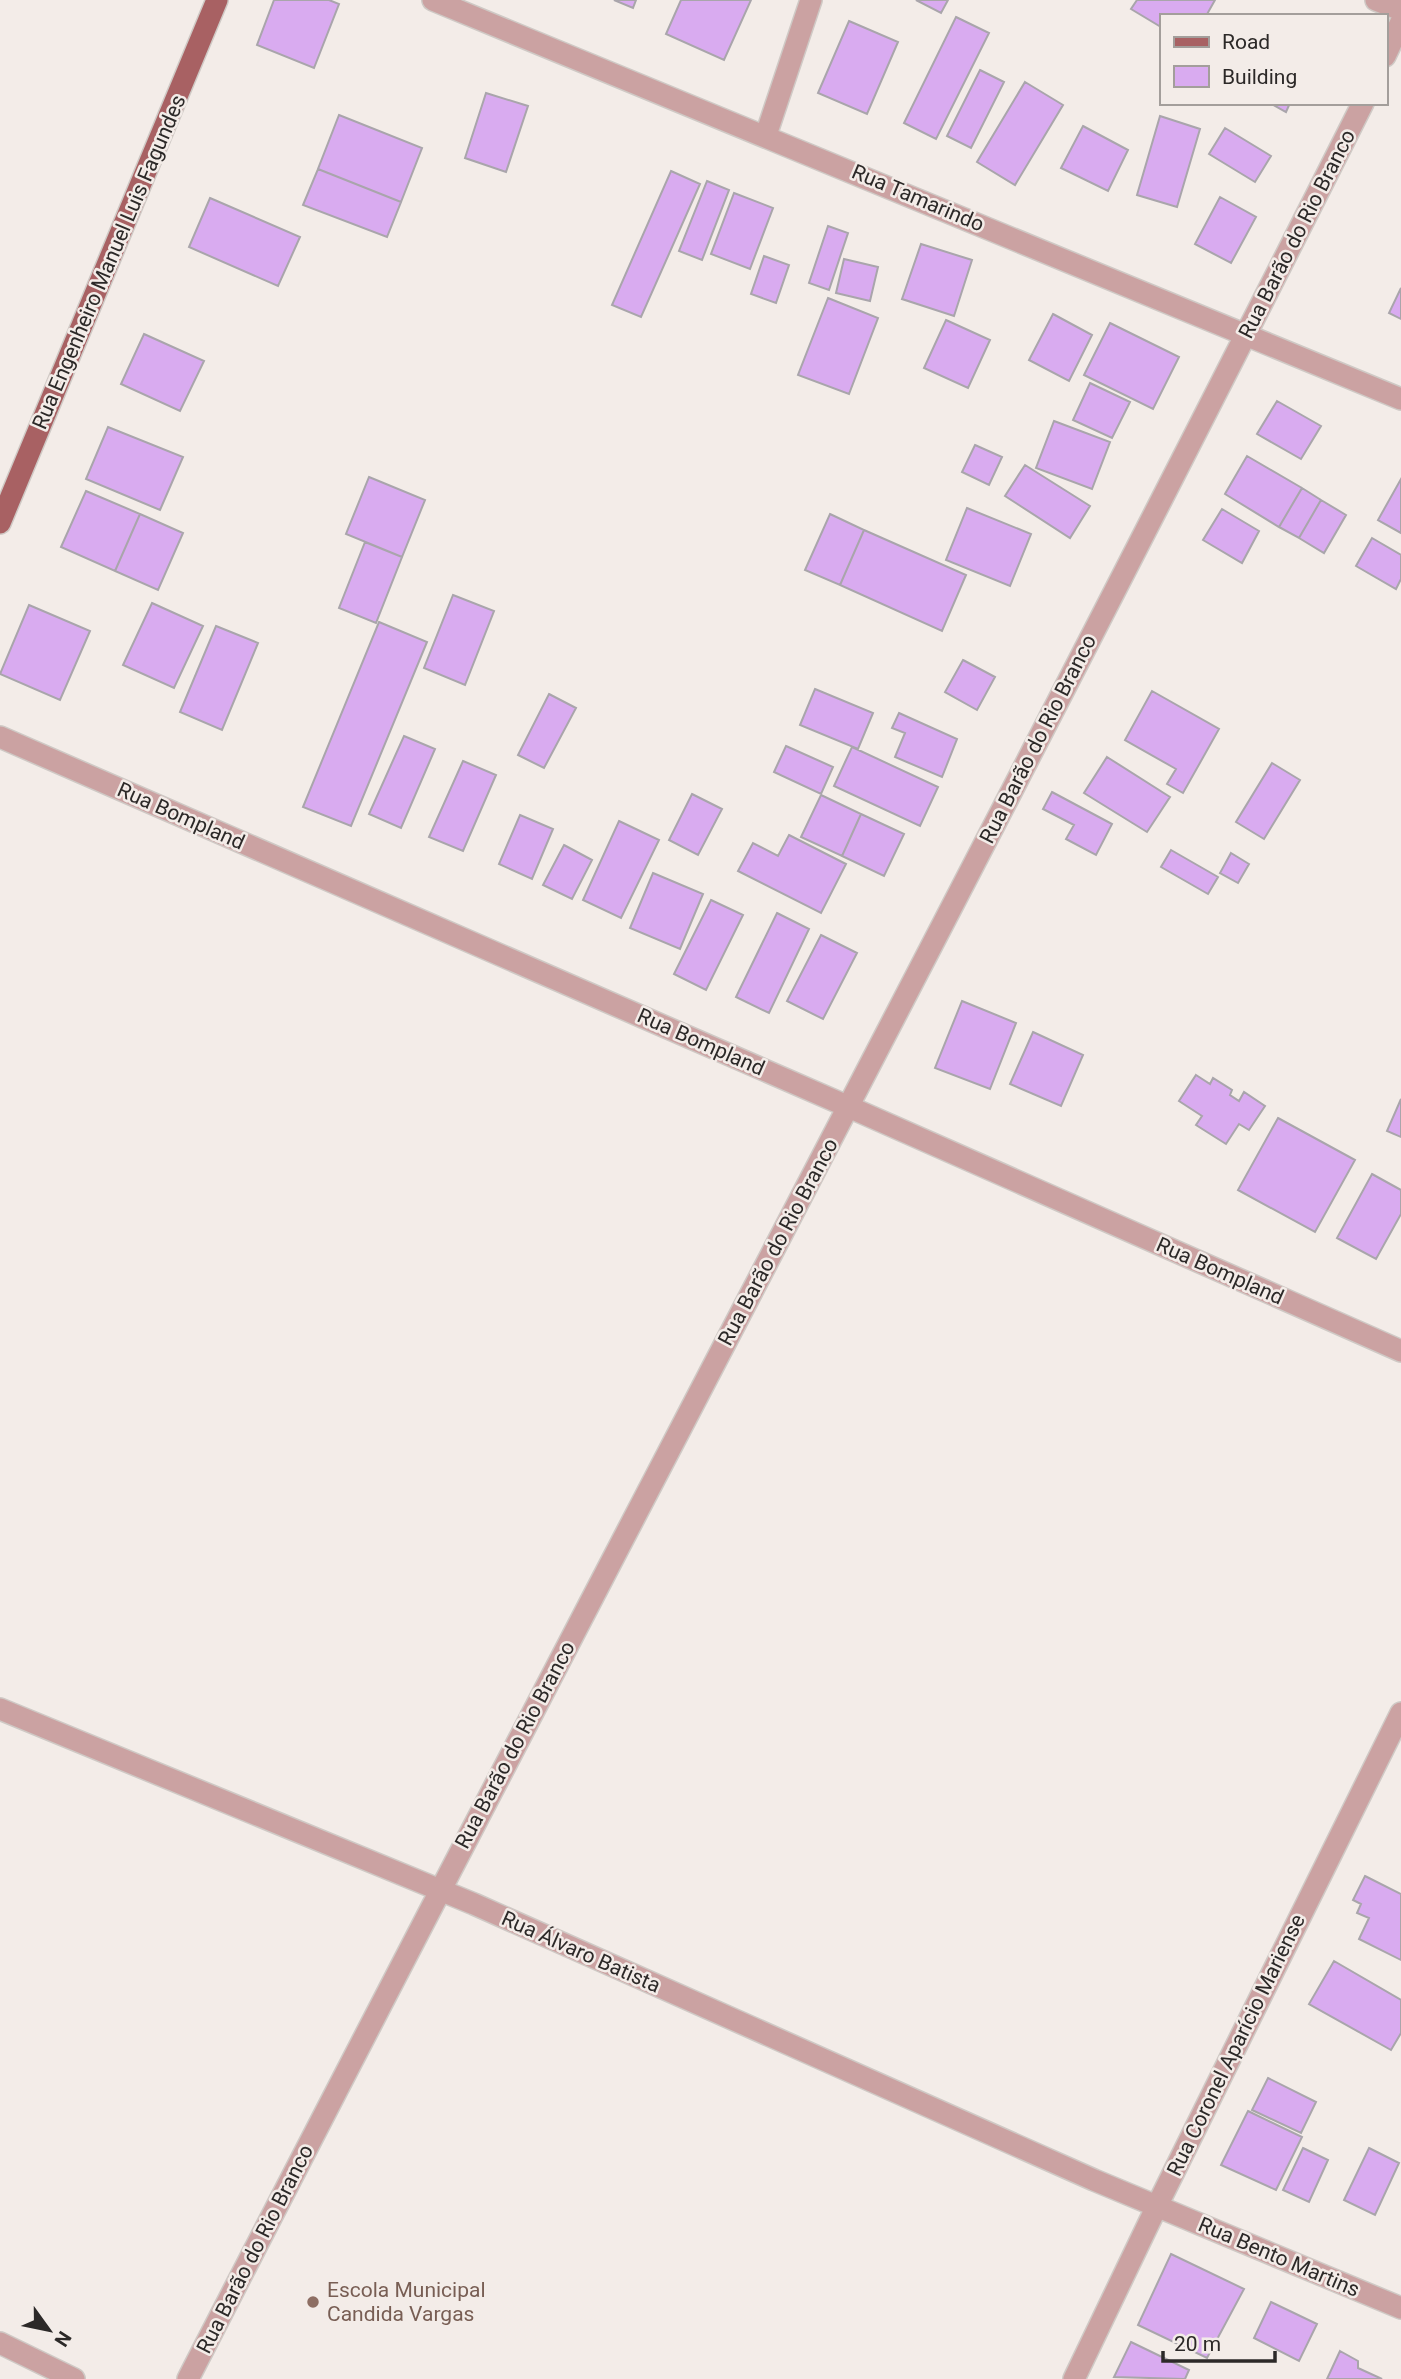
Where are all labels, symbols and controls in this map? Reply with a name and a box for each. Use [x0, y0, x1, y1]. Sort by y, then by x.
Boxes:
legend [1160, 14, 1387, 105]
text: Road [1222, 30, 1270, 54]
text: Building [1222, 65, 1297, 89]
street label: Rua Engenheiro Manuel Luis Fagundes [28, 91, 190, 433]
street label: Rua Barão do Rio Branco [1234, 126, 1360, 342]
street label: Rua Tamarindo [848, 159, 988, 237]
street label: Rua Barão do Rio Branco [975, 631, 1101, 847]
street label: Rua Bompland [114, 777, 248, 855]
street label: Rua Bompland [634, 1003, 768, 1081]
street label: Rua Barão do Rio Branco [713, 1134, 843, 1350]
street label: Rua Bompland [1153, 1232, 1287, 1310]
street label: Rua Barão do Rio Branco [450, 1637, 580, 1853]
street label: Rua Álvaro Batista [498, 1906, 664, 1998]
street label: Rua Coronel Aparício Mariense [1162, 1910, 1310, 2180]
street label: Rua Barão do Rio Branco [192, 2141, 318, 2357]
street label: Rua Bento Martins [1195, 2212, 1363, 2302]
place label: Escola Municipal Candida Vargas [327, 2278, 486, 2326]
marker: Escola Municipal Candida Vargas [305, 2294, 321, 2310]
north arrow [14, 2295, 84, 2365]
scale bar [1163, 2320, 1275, 2364]
text: N [50, 2327, 76, 2351]
text: 20 m [1174, 2332, 1221, 2356]

